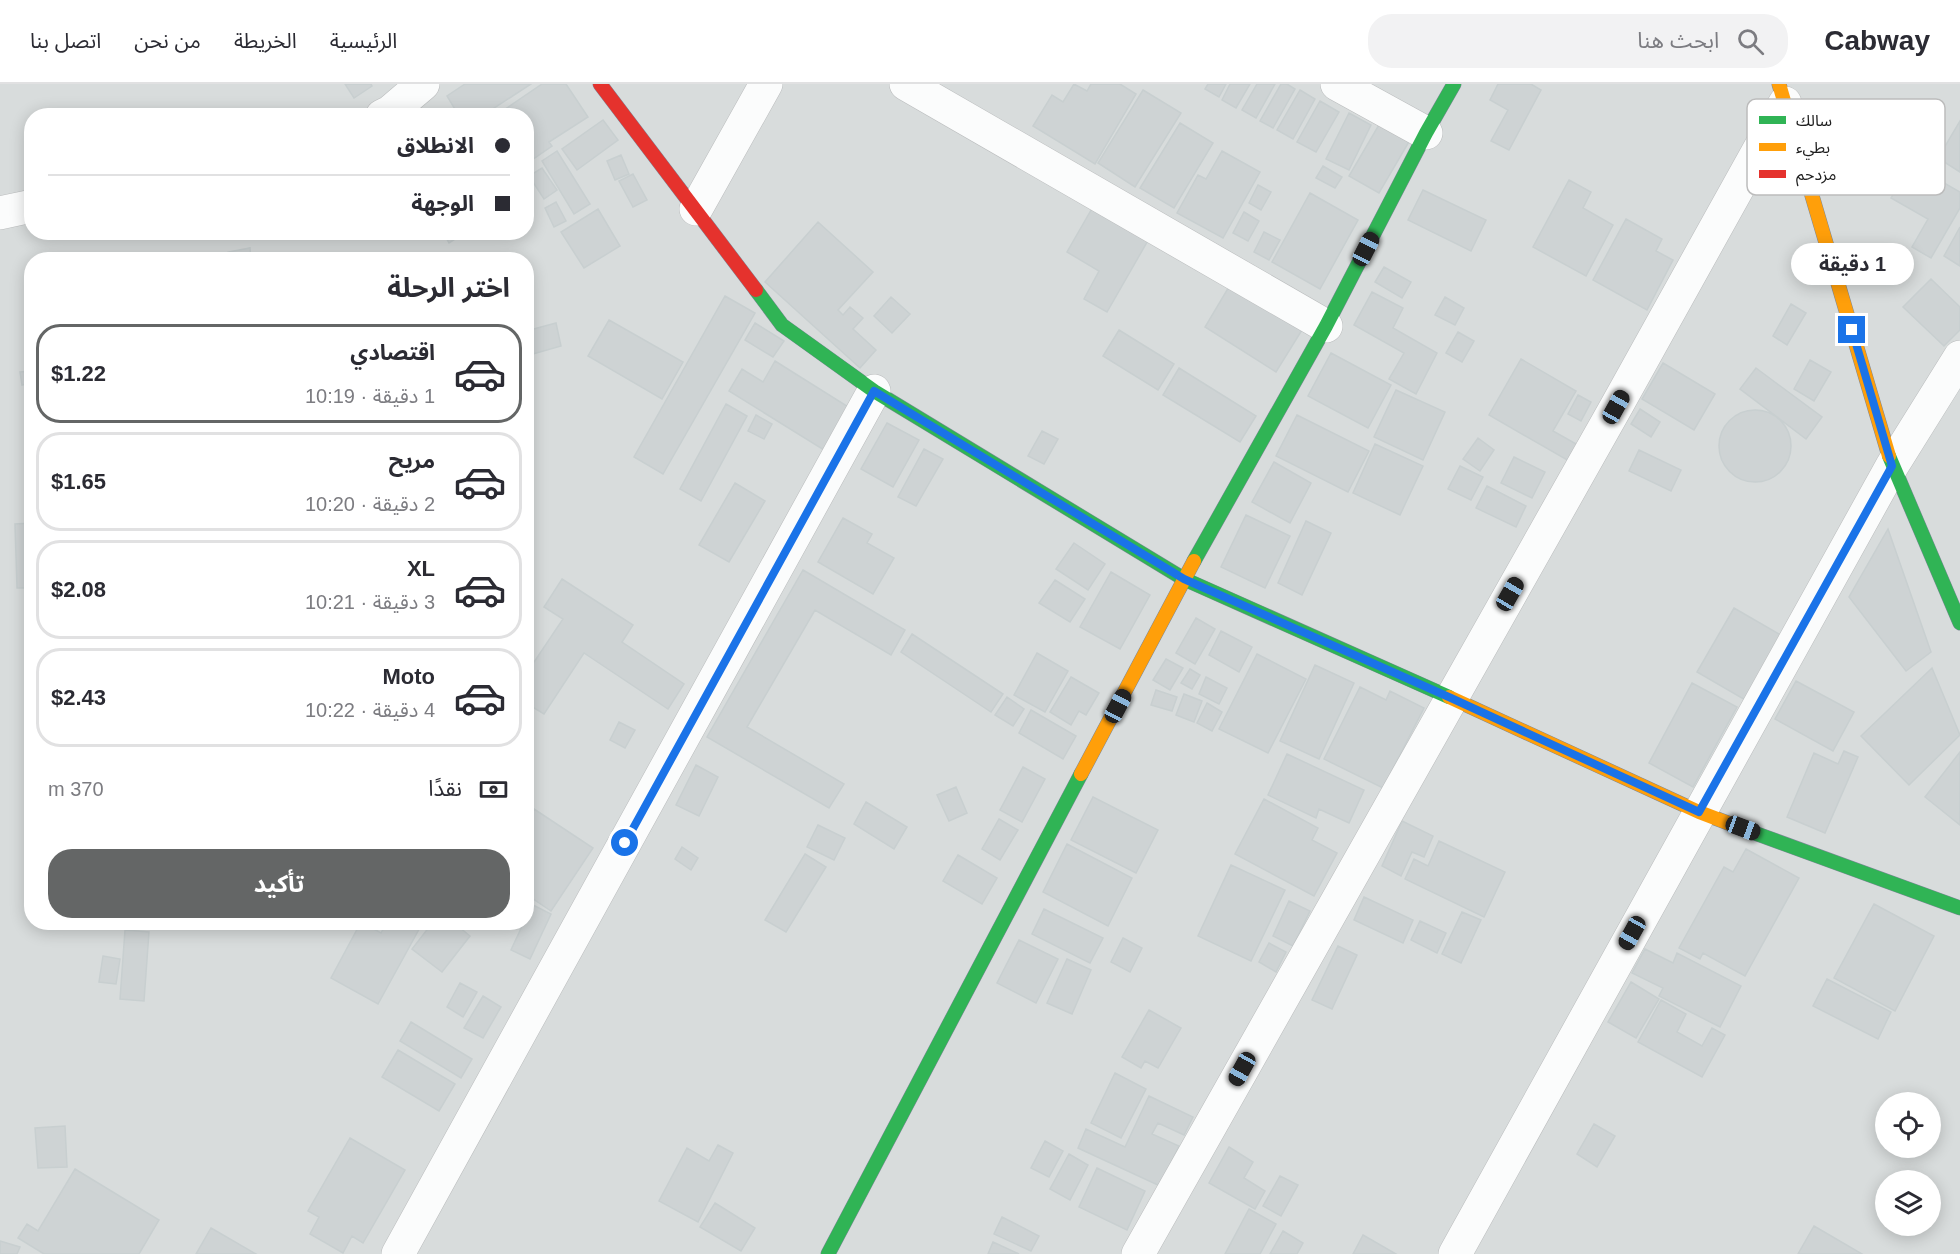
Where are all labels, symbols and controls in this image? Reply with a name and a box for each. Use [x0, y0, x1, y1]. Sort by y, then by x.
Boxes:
search box [1368, 14, 1788, 68]
icon: search [1734, 25, 1767, 58]
text: Cabway [1824, 25, 1930, 56]
text: ابحث هنا [1637, 28, 1719, 53]
text: اتصل بنا [30, 29, 101, 52]
text: من نحن [134, 29, 201, 52]
text: الخريطة [234, 29, 297, 52]
text: الرئيسية [330, 29, 397, 52]
legend [1747, 99, 1945, 195]
text: سالك [1796, 112, 1832, 129]
text: الانطلاق [397, 133, 474, 158]
text: بطيء [1796, 139, 1830, 160]
text: مزدحم [1796, 166, 1836, 187]
text: الوجهة [411, 191, 474, 216]
car [1350, 229, 1382, 269]
callout: 1 دقيقة [1790, 243, 1914, 285]
text: 1 دقيقة [1819, 253, 1886, 275]
text: اختر الرحلة [387, 273, 510, 303]
route end [1838, 316, 1865, 343]
text: اقتصادي [350, 340, 435, 365]
icon: car [453, 347, 507, 401]
text: $1.22 [51, 361, 106, 386]
text: 1 دقيقة · 10:19 [305, 385, 435, 407]
car [1599, 387, 1633, 427]
text: مريح [389, 448, 435, 473]
icon: car [453, 455, 507, 509]
text: $1.65 [51, 469, 106, 494]
text: 2 دقيقة · 10:20 [305, 493, 435, 515]
text: XL [407, 556, 435, 581]
icon: car [453, 563, 507, 617]
car [1493, 574, 1527, 614]
text: $2.08 [51, 577, 106, 602]
text: 3 دقيقة · 10:21 [305, 591, 435, 613]
text: Moto [382, 664, 435, 689]
icon: car [453, 671, 507, 725]
text: $2.43 [51, 685, 106, 710]
car [1102, 686, 1134, 726]
text: 4 دقيقة · 10:22 [305, 699, 435, 721]
icon: cash [477, 773, 510, 806]
text: نقدًا [428, 776, 462, 801]
text: 370 m [48, 778, 104, 800]
car [1723, 813, 1763, 843]
route start [611, 829, 638, 856]
button: تأكيد [48, 849, 510, 918]
car [1615, 913, 1649, 953]
car [1225, 1049, 1259, 1089]
map controls [1875, 1092, 1941, 1236]
button: locate [1875, 1092, 1941, 1158]
button: layers [1875, 1170, 1941, 1236]

